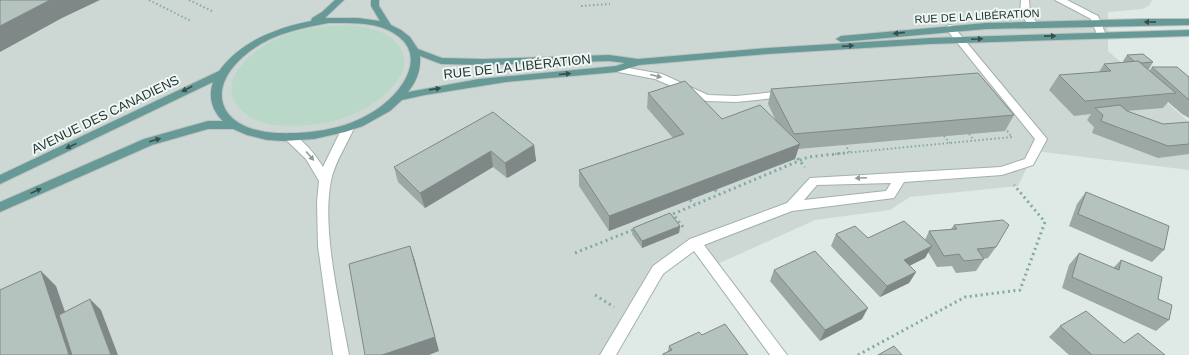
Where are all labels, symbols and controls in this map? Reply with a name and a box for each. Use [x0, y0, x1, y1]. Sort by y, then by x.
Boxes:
street label: RUE DE LA LIBÉRATION [914, 7, 1040, 25]
one-way arrow [1143, 19, 1156, 25]
one-way arrow [893, 30, 905, 36]
one-way arrow [1044, 33, 1056, 40]
one-way arrow [971, 36, 984, 42]
one-way arrow [842, 43, 854, 50]
street label: RUE DE LA LIBÉRATION [443, 51, 591, 82]
one-way arrow [559, 71, 571, 77]
street label: AVENUE DES CANADIENS [29, 72, 182, 157]
one-way arrow [650, 73, 662, 79]
one-way arrow [182, 86, 193, 92]
one-way arrow [429, 86, 442, 92]
one-way arrow [149, 137, 161, 143]
one-way arrow [65, 143, 76, 149]
one-way arrow [305, 151, 314, 162]
one-way arrow [854, 175, 867, 181]
one-way arrow [30, 188, 42, 194]

